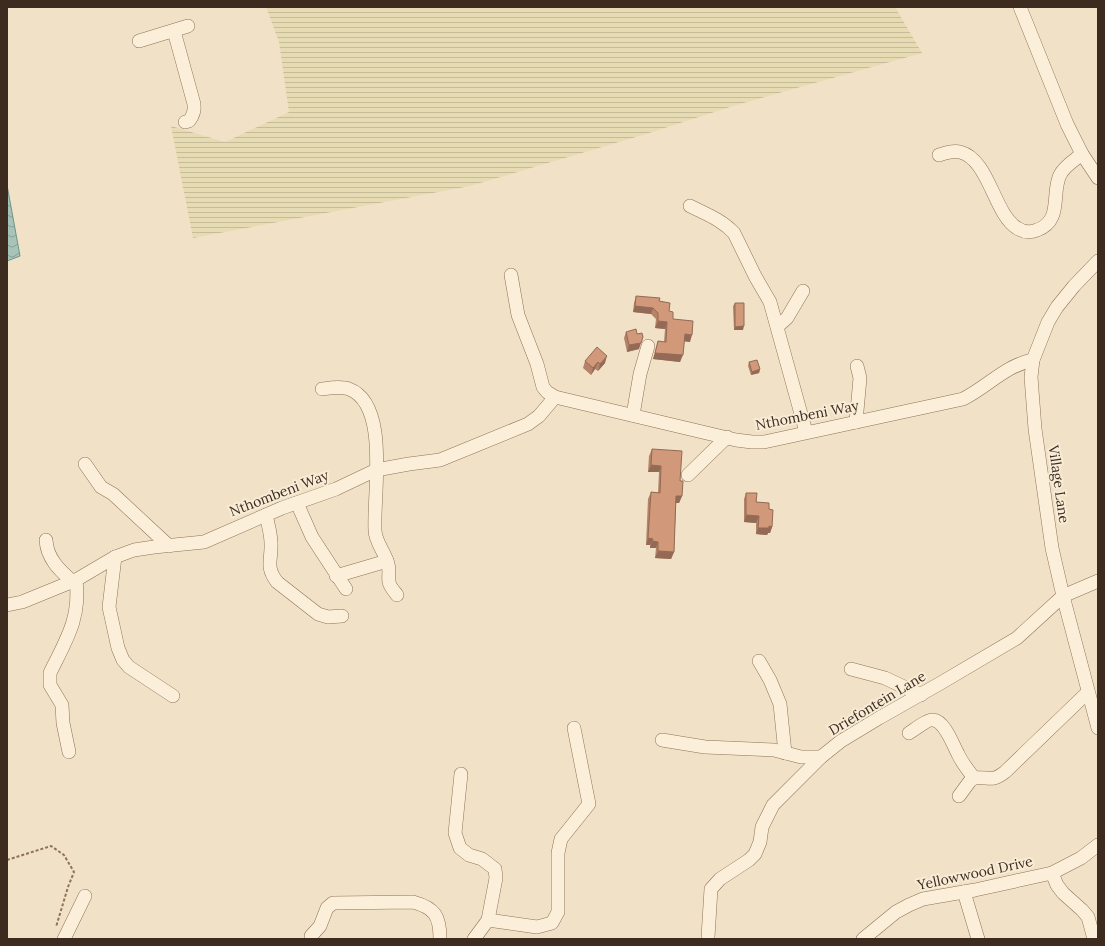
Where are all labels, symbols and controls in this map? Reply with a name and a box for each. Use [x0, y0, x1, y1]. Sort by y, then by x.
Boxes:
street label: Nthombeni Way [754, 396, 861, 434]
street label: Village Lane [1044, 443, 1073, 524]
street label: Nthombeni Way [227, 466, 332, 520]
street label: Driefontein Lane [825, 667, 929, 739]
street label: Yellowwood Drive [915, 852, 1035, 894]

